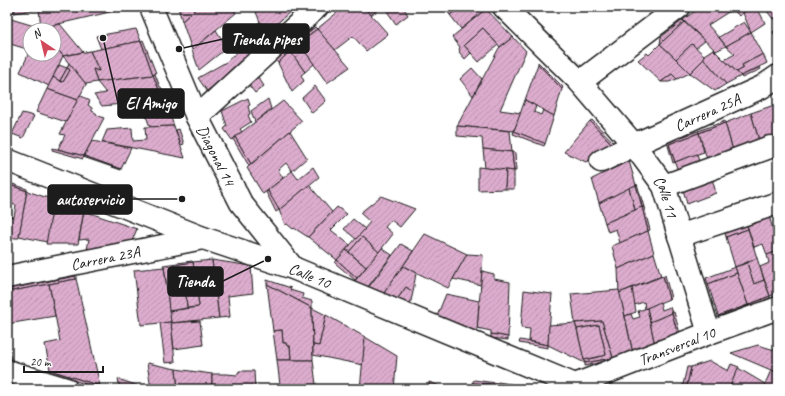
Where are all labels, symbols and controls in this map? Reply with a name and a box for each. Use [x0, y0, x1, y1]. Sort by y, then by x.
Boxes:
north arrow [22, 22, 62, 62]
callout: Tienda pipes [223, 24, 309, 53]
text: N [29, 25, 45, 41]
text: Tienda pipes [231, 29, 303, 50]
callout: El Amigo [118, 89, 184, 118]
street label: Carrera 25A [672, 89, 744, 136]
text: El Amigo [126, 93, 178, 114]
street label: Diagonal 14 [192, 122, 240, 191]
street label: Calle 11 [648, 172, 682, 221]
callout: autoservicio [48, 185, 132, 214]
text: autoservicio [56, 189, 126, 210]
street label: Carrera 23A [69, 242, 142, 275]
street label: Calle 10 [285, 258, 335, 294]
callout: Tienda [168, 267, 223, 296]
text: Tienda [176, 271, 216, 292]
street label: Transversal 10 [636, 322, 720, 370]
scale bar [24, 348, 103, 374]
text: 20 m [30, 354, 52, 370]

